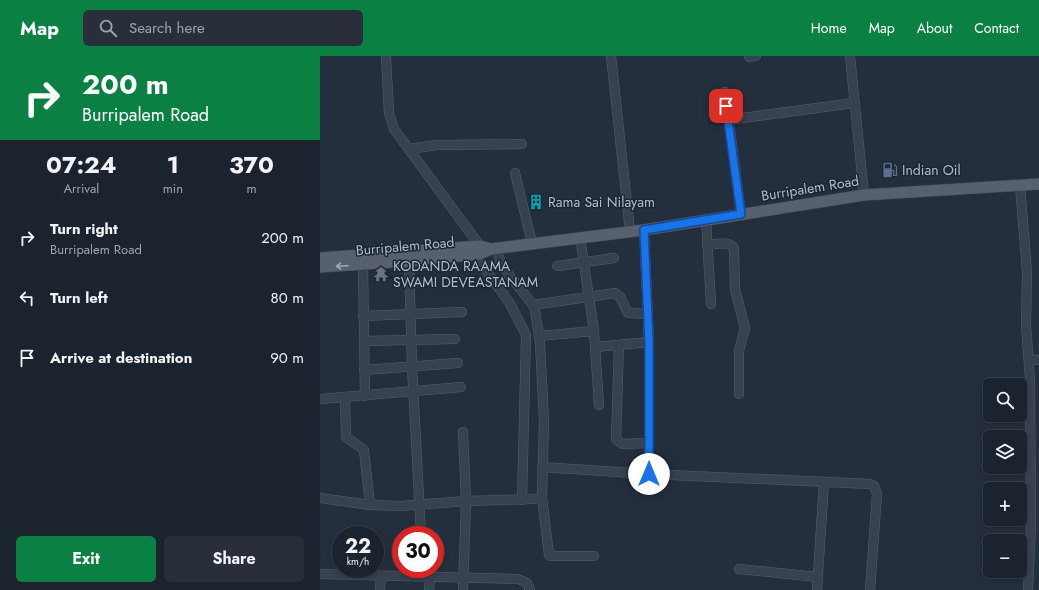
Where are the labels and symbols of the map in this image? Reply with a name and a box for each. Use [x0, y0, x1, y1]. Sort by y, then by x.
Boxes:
pin [709, 89, 743, 123]
place label: Indian Oil [902, 160, 961, 180]
fuel station icon: Indian Oil [881, 161, 899, 179]
street label: Burripalem Road [760, 170, 860, 206]
place label: Rama Sai Nilayam [548, 192, 655, 212]
building icon: Rama Sai Nilayam [527, 193, 545, 211]
street label: Burripalem Road [355, 232, 455, 260]
place label: KODANDA RAAMA SWAMI DEVEASTANAM [393, 256, 538, 292]
one-way arrow [336, 262, 349, 270]
temple icon: KODANDA RAAMA SWAMI DEVEASTANAM [372, 265, 390, 283]
position arrow [628, 453, 670, 495]
speed limit sign: 30 [392, 526, 444, 578]

